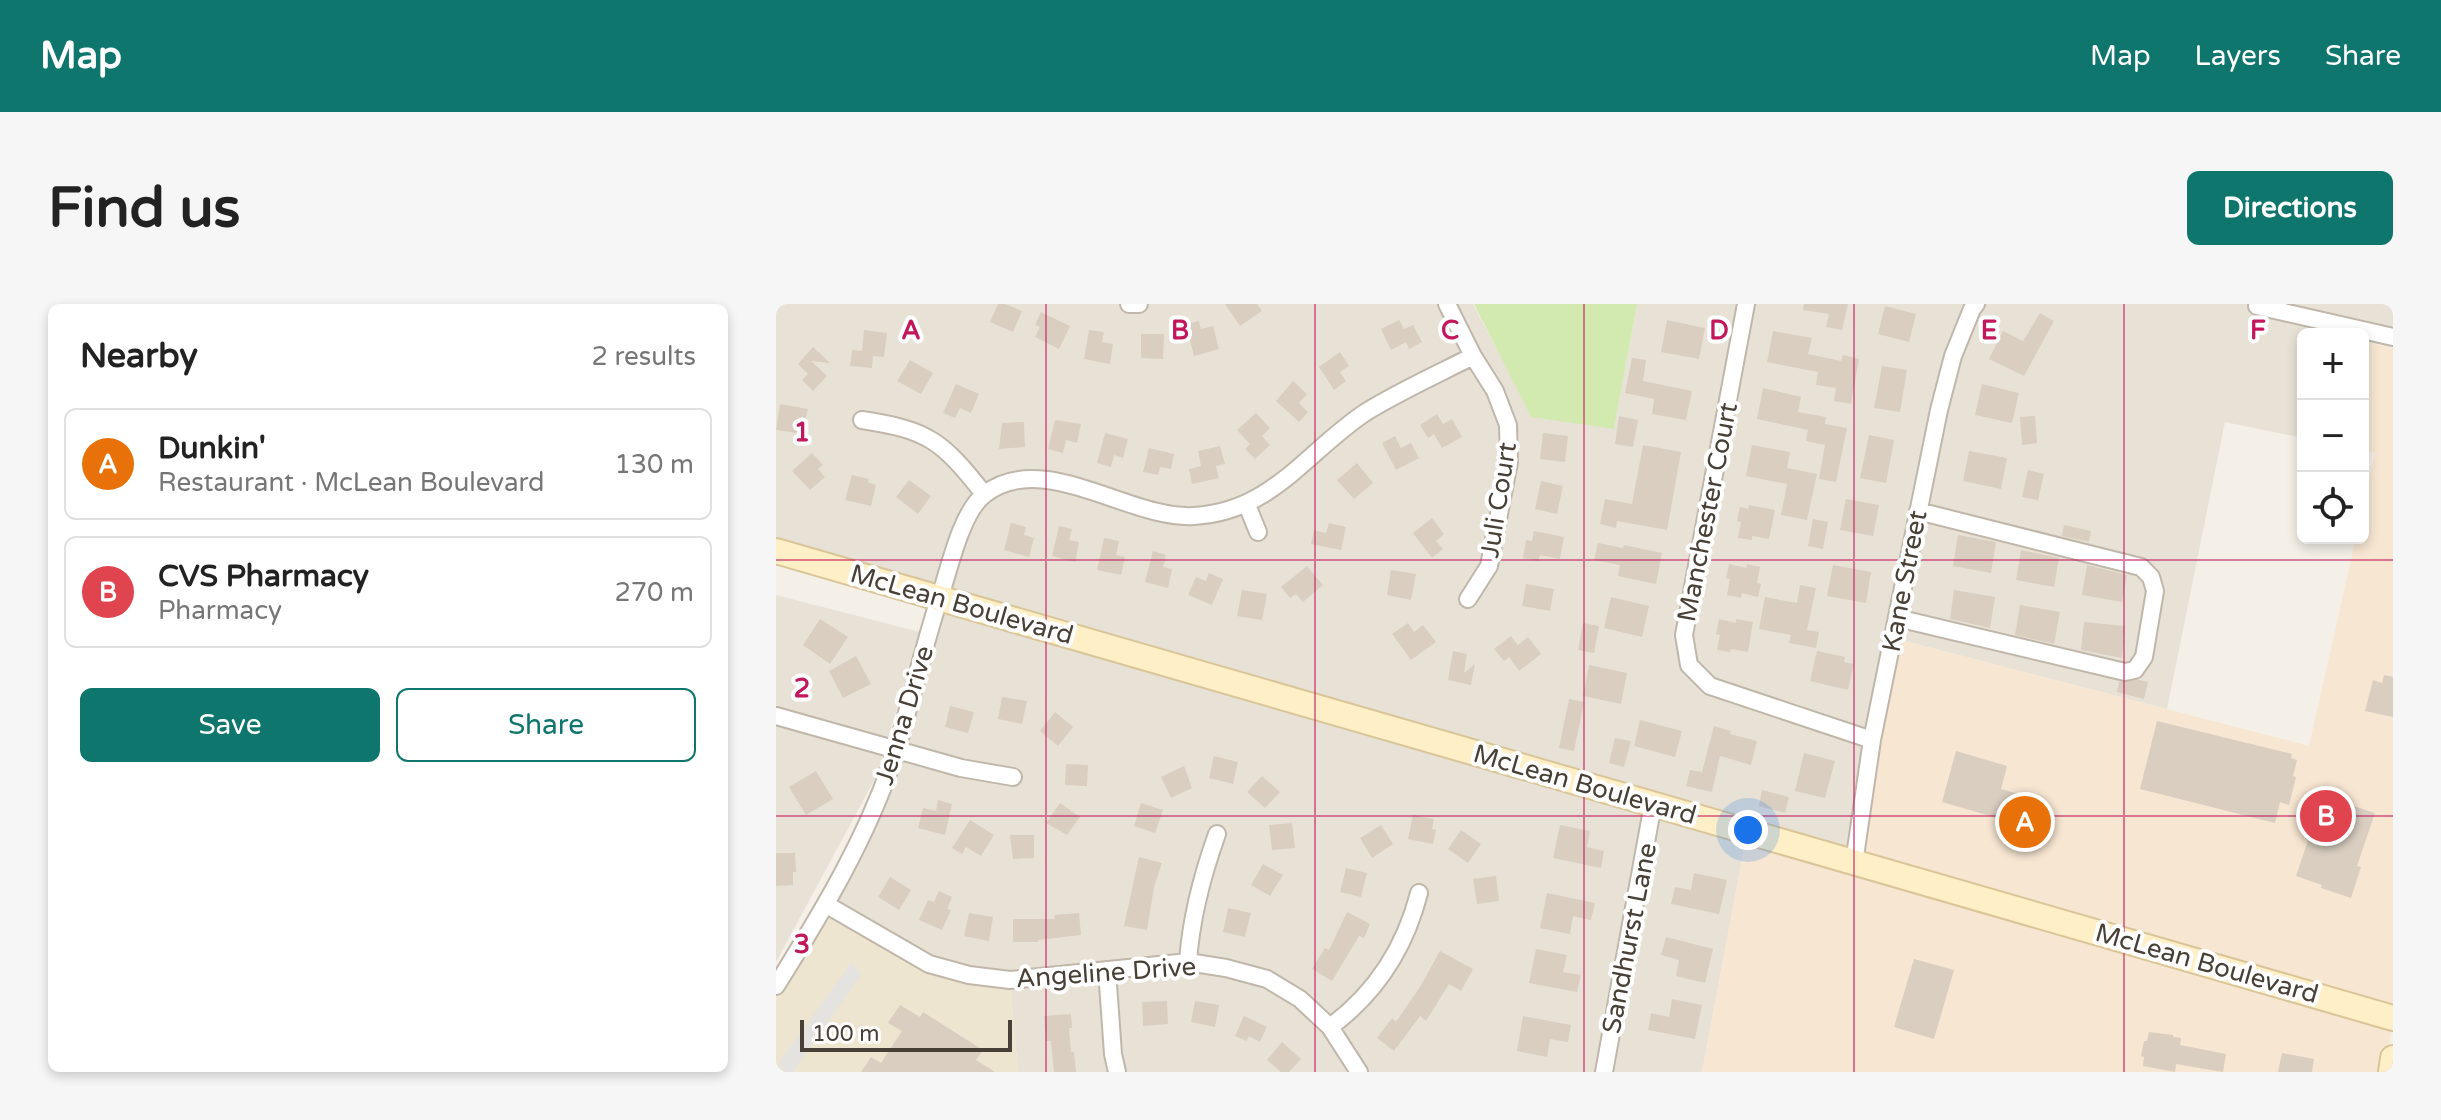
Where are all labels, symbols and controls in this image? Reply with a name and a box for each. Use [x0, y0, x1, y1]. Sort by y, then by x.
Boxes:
text: Map [40, 33, 122, 79]
text: Map [2090, 39, 2151, 73]
text: Layers [2195, 39, 2281, 73]
text: Share [2325, 39, 2401, 73]
button: Directions [2187, 171, 2393, 245]
text: Find us [48, 175, 240, 242]
text: A [901, 315, 921, 346]
text: B [1171, 315, 1189, 346]
text: C [1441, 315, 1459, 346]
text: D [1709, 315, 1729, 346]
text: E [1981, 315, 1997, 346]
text: F [2250, 315, 2266, 346]
map controls [2297, 328, 2369, 544]
button: + [2297, 328, 2369, 400]
text: Nearby [80, 336, 198, 377]
text: 2 results [591, 341, 696, 372]
street label: Manchester Court [1671, 400, 1744, 624]
button: − [2297, 400, 2369, 472]
text: 1 [794, 417, 810, 448]
text: Dunkin' [158, 430, 266, 467]
street label: Juli Court [1474, 440, 1523, 560]
text: A [98, 449, 118, 480]
text: 130 m [614, 449, 694, 480]
text: Restaurant · McLean Boulevard [158, 467, 545, 498]
button: locate [2297, 472, 2369, 544]
street label: Kane Street [1876, 508, 1933, 655]
text: CVS Pharmacy [158, 558, 369, 595]
street label: McLean Boulevard [847, 558, 1077, 651]
text: B [99, 577, 117, 608]
text: 270 m [614, 577, 694, 608]
text: Pharmacy [158, 595, 282, 626]
street label: Jenna Drive [869, 642, 940, 788]
text: 2 [794, 673, 810, 704]
button: Save [80, 688, 380, 762]
button: Share [396, 688, 696, 762]
street label: McLean Boulevard [1470, 738, 1700, 831]
pin: B [2300, 786, 2352, 846]
pin: A [1999, 792, 2051, 852]
your location [1728, 810, 1768, 850]
street label: Sandhurst Lane [1596, 840, 1663, 1036]
street label: McLean Boulevard [2092, 917, 2322, 1010]
text: 3 [794, 929, 810, 960]
street label: Angeline Drive [1015, 951, 1197, 994]
scale bar [800, 1016, 1012, 1052]
text: 100 m [812, 1021, 879, 1047]

